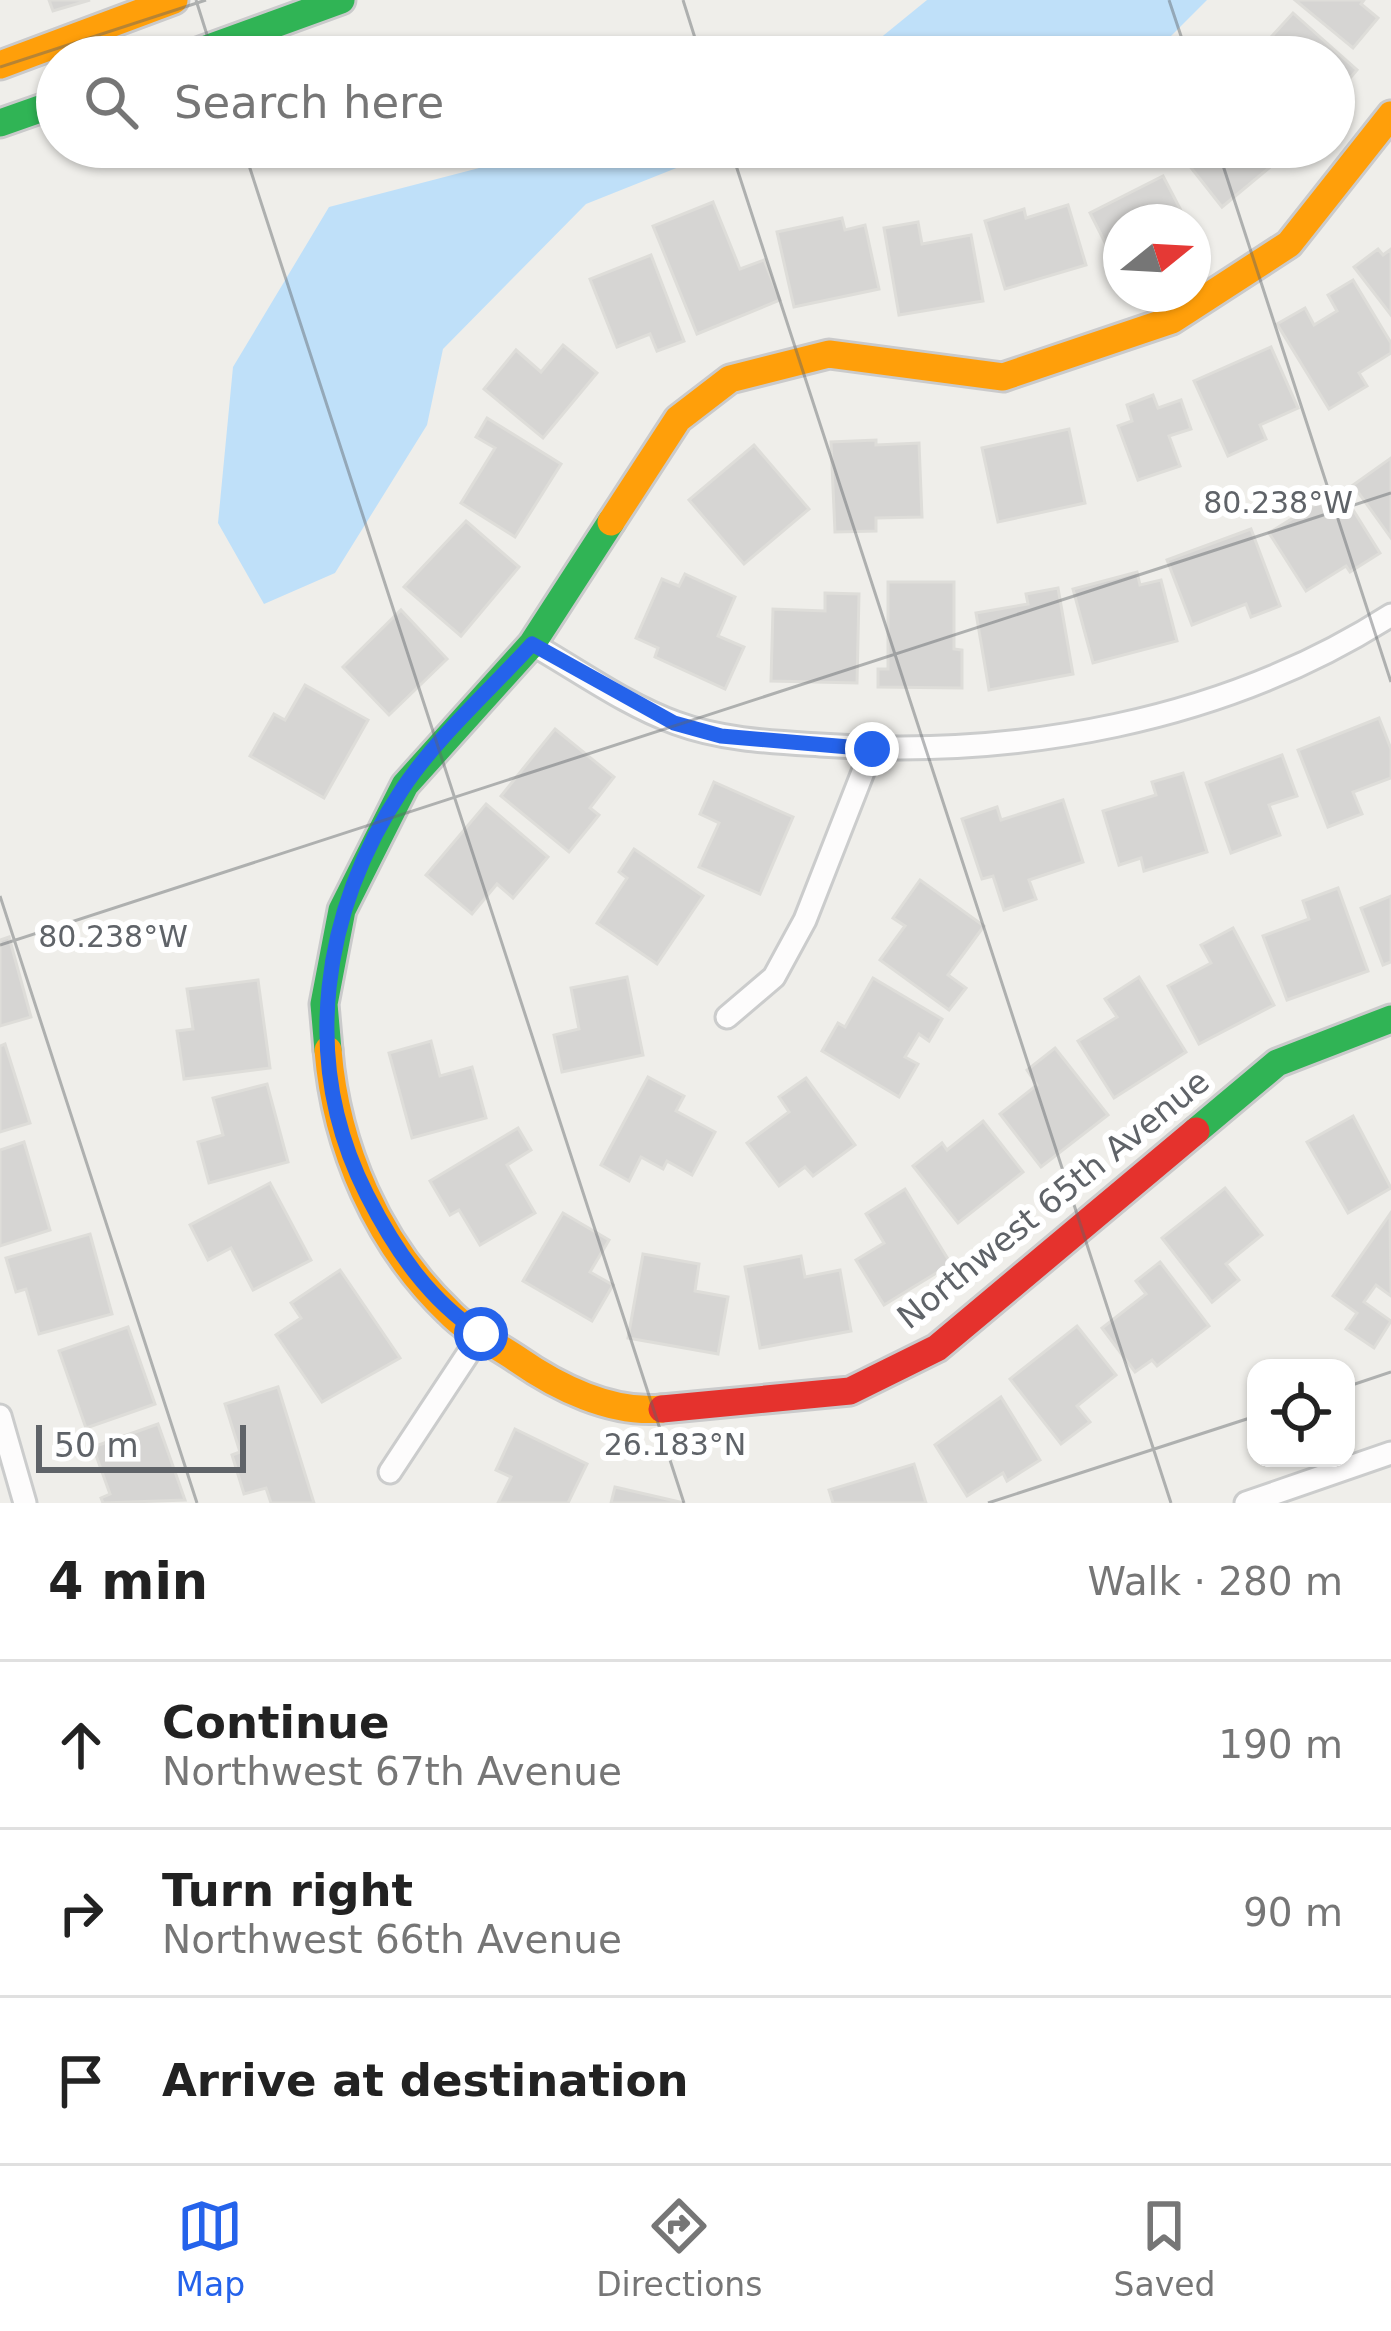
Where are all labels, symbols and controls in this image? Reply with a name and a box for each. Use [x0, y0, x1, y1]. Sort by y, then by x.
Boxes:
search box [36, 36, 1355, 168]
icon: search [78, 69, 144, 135]
text: Search here [174, 76, 444, 129]
north arrow [1103, 204, 1211, 312]
text: 80.238°W [1203, 485, 1353, 520]
route end [845, 722, 899, 776]
text: 80.238°W [38, 919, 188, 954]
street label: Northwest 65th Avenue [890, 1061, 1216, 1337]
route start [454, 1307, 508, 1361]
map controls [1247, 1359, 1355, 1467]
button: locate [1247, 1359, 1355, 1467]
scale bar [36, 1419, 246, 1472]
text: 50 m [54, 1426, 139, 1465]
text: 26.183°N [604, 1427, 746, 1462]
text: 4 min [48, 1552, 208, 1611]
text: Walk · 280 m [1088, 1559, 1343, 1604]
text: Continue [162, 1696, 390, 1749]
icon: ahead [48, 1712, 114, 1778]
text: 190 m [1218, 1722, 1343, 1767]
text: Northwest 67th Avenue [162, 1749, 622, 1794]
text: Turn right [162, 1864, 413, 1917]
icon: right [48, 1880, 114, 1946]
text: 90 m [1243, 1890, 1343, 1935]
text: Northwest 66th Avenue [162, 1917, 622, 1962]
icon: arrive [48, 2048, 114, 2114]
text: Arrive at destination [162, 2054, 688, 2107]
tab: Map [176, 2193, 245, 2304]
tab: Directions [596, 2193, 762, 2304]
tab: Saved [1114, 2193, 1215, 2304]

